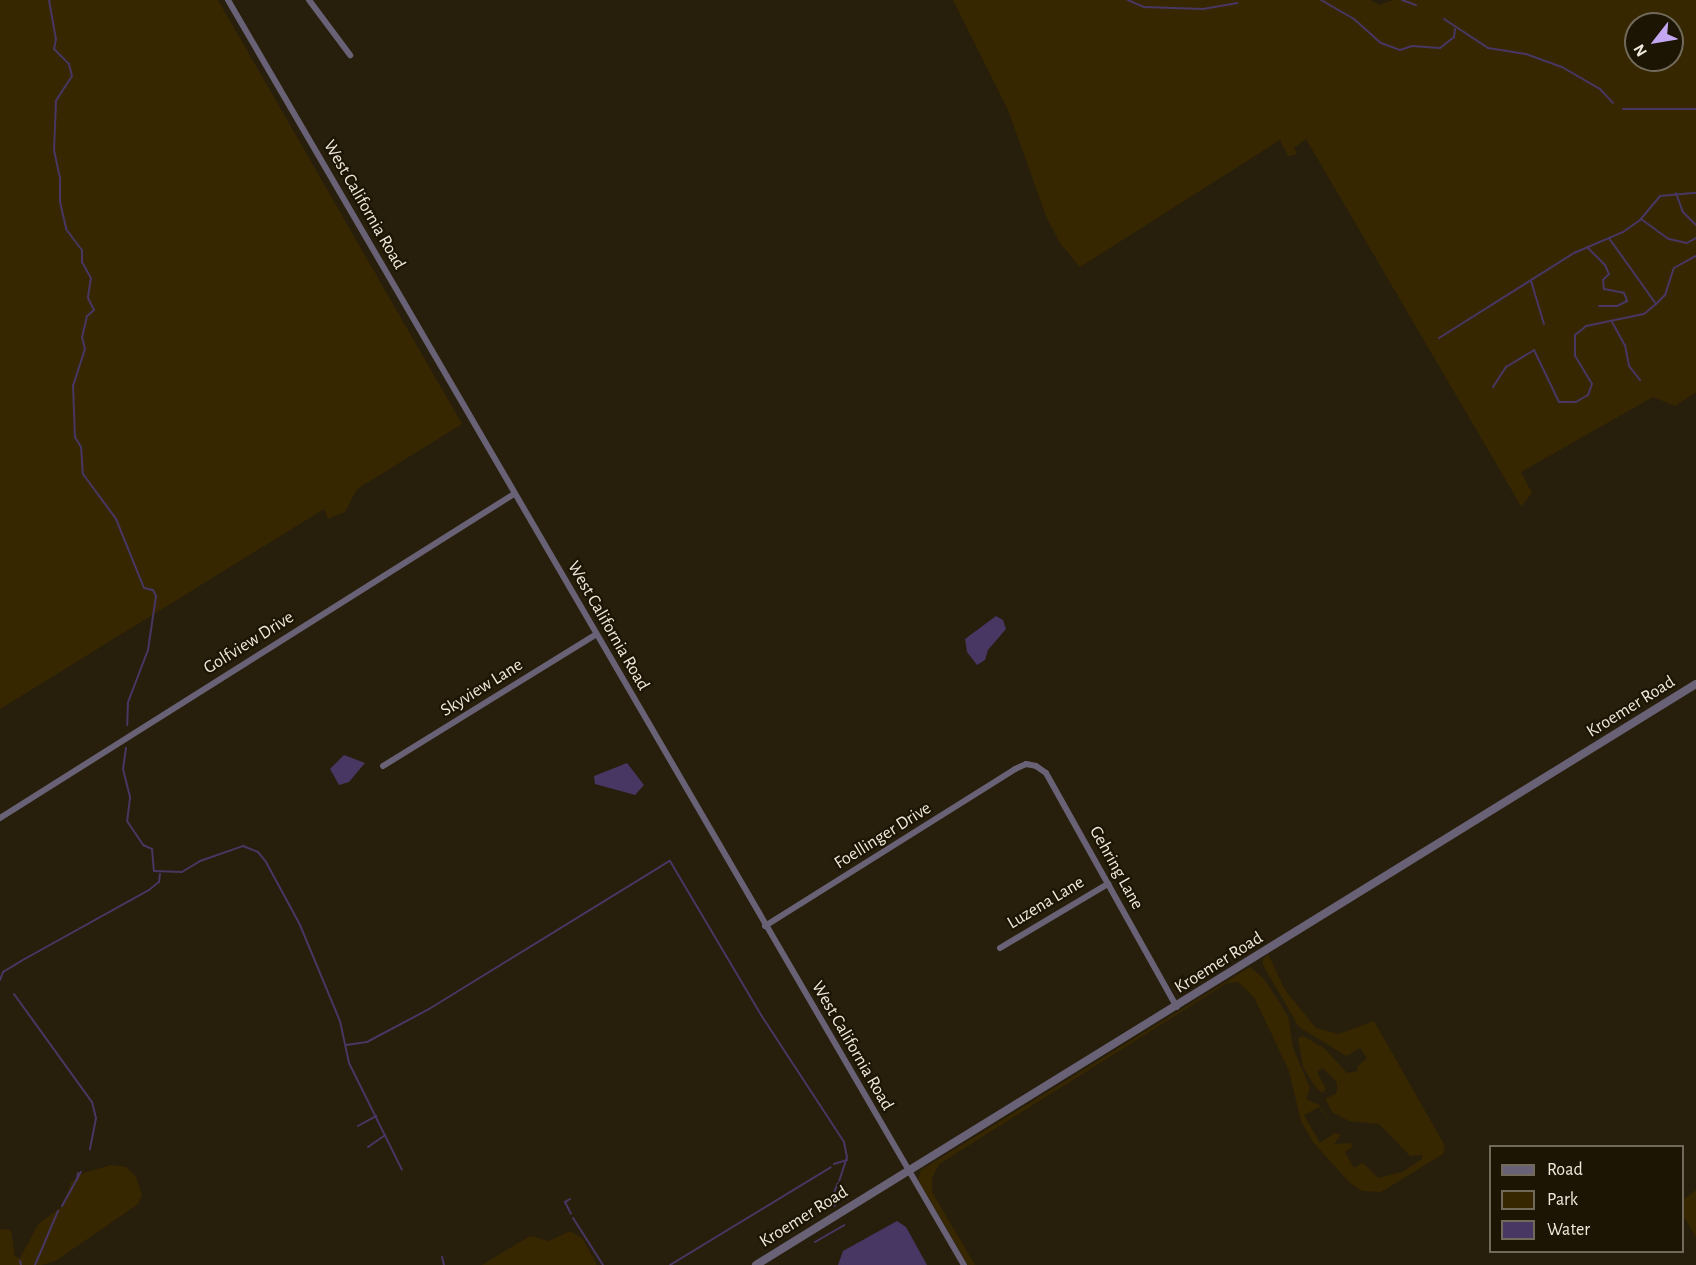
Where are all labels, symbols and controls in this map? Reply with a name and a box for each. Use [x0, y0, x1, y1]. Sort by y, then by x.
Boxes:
north arrow [1624, 12, 1684, 72]
text: N [1631, 41, 1650, 59]
street label: West California Road [318, 136, 410, 274]
street label: West California Road [562, 557, 654, 695]
street label: Golfview Drive [200, 607, 298, 679]
street label: Skyview Lane [437, 654, 527, 722]
street label: Kroemer Road [1583, 671, 1679, 743]
street label: Foellinger Drive [831, 798, 935, 874]
street label: Gehring Lane [1084, 822, 1148, 914]
street label: Luzena Lane [1004, 872, 1088, 934]
street label: Kroemer Road [1171, 927, 1267, 999]
street label: West California Road [806, 977, 898, 1115]
legend [1489, 1145, 1684, 1253]
text: Road [1547, 1161, 1583, 1179]
street label: Kroemer Road [756, 1181, 852, 1253]
text: Park [1547, 1191, 1578, 1209]
text: Water [1547, 1221, 1590, 1239]

